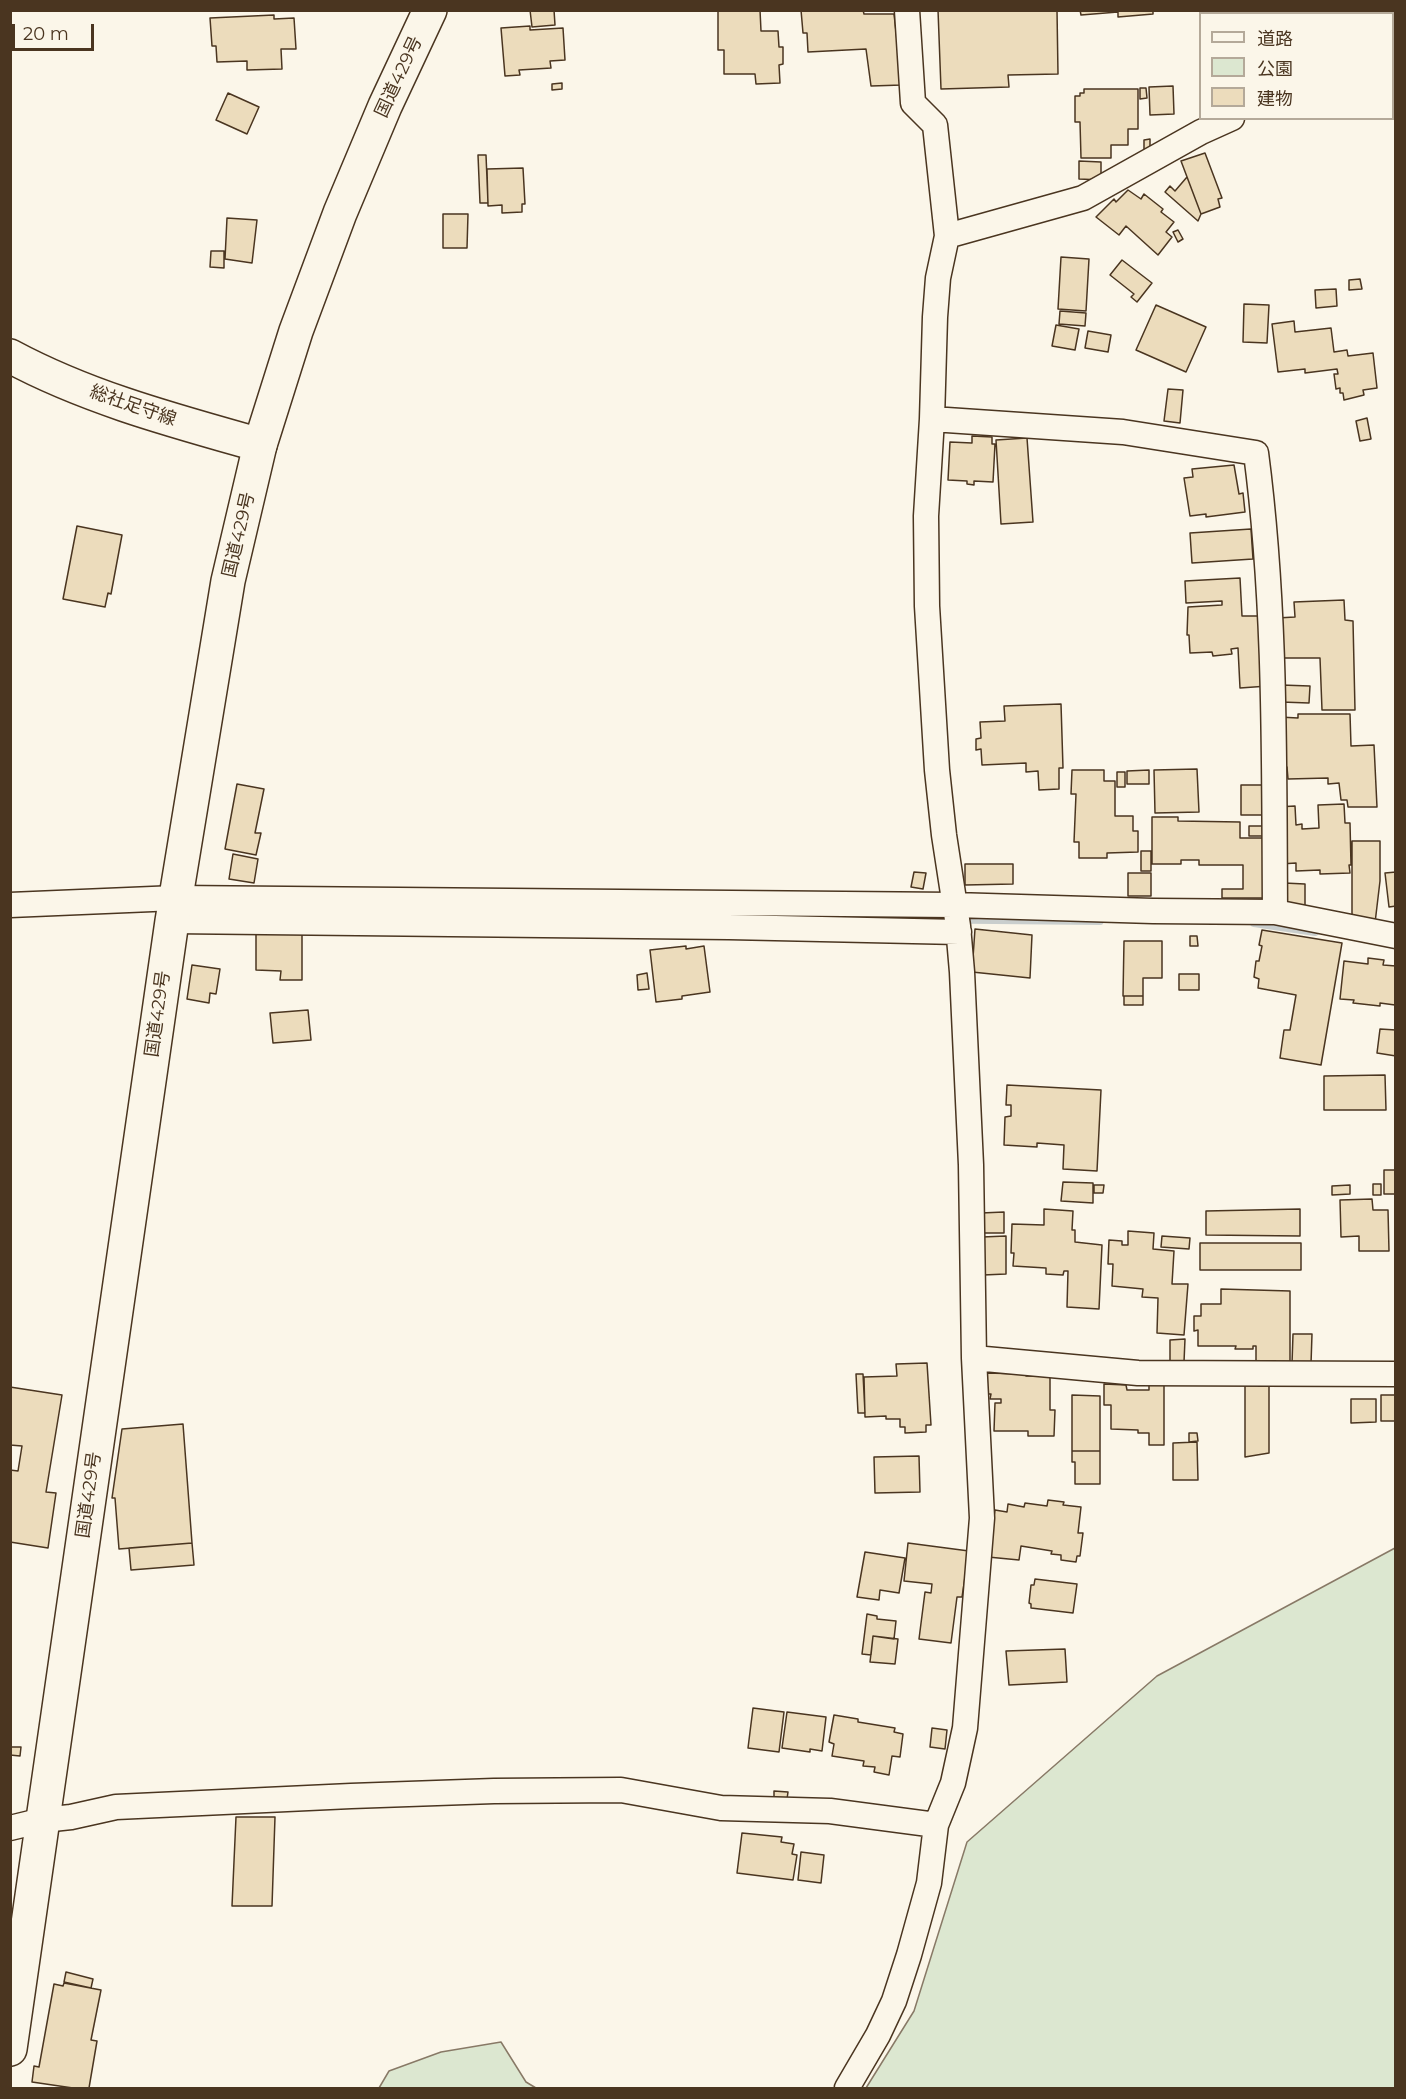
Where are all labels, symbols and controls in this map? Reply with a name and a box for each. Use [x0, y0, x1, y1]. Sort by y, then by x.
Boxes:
scale bar [15, 12, 98, 50]
legend [1199, 12, 1394, 120]
text: 20 m [23, 23, 69, 45]
text: 道路 [1257, 28, 1293, 50]
street label: 国道429号 [371, 33, 427, 121]
text: 公園 [1257, 58, 1293, 80]
text: 建物 [1257, 88, 1293, 110]
street label: 総社足守線 [87, 381, 179, 431]
street label: 国道429号 [219, 490, 259, 580]
street label: 国道429号 [141, 969, 175, 1059]
street label: 国道429号 [72, 1450, 106, 1540]

